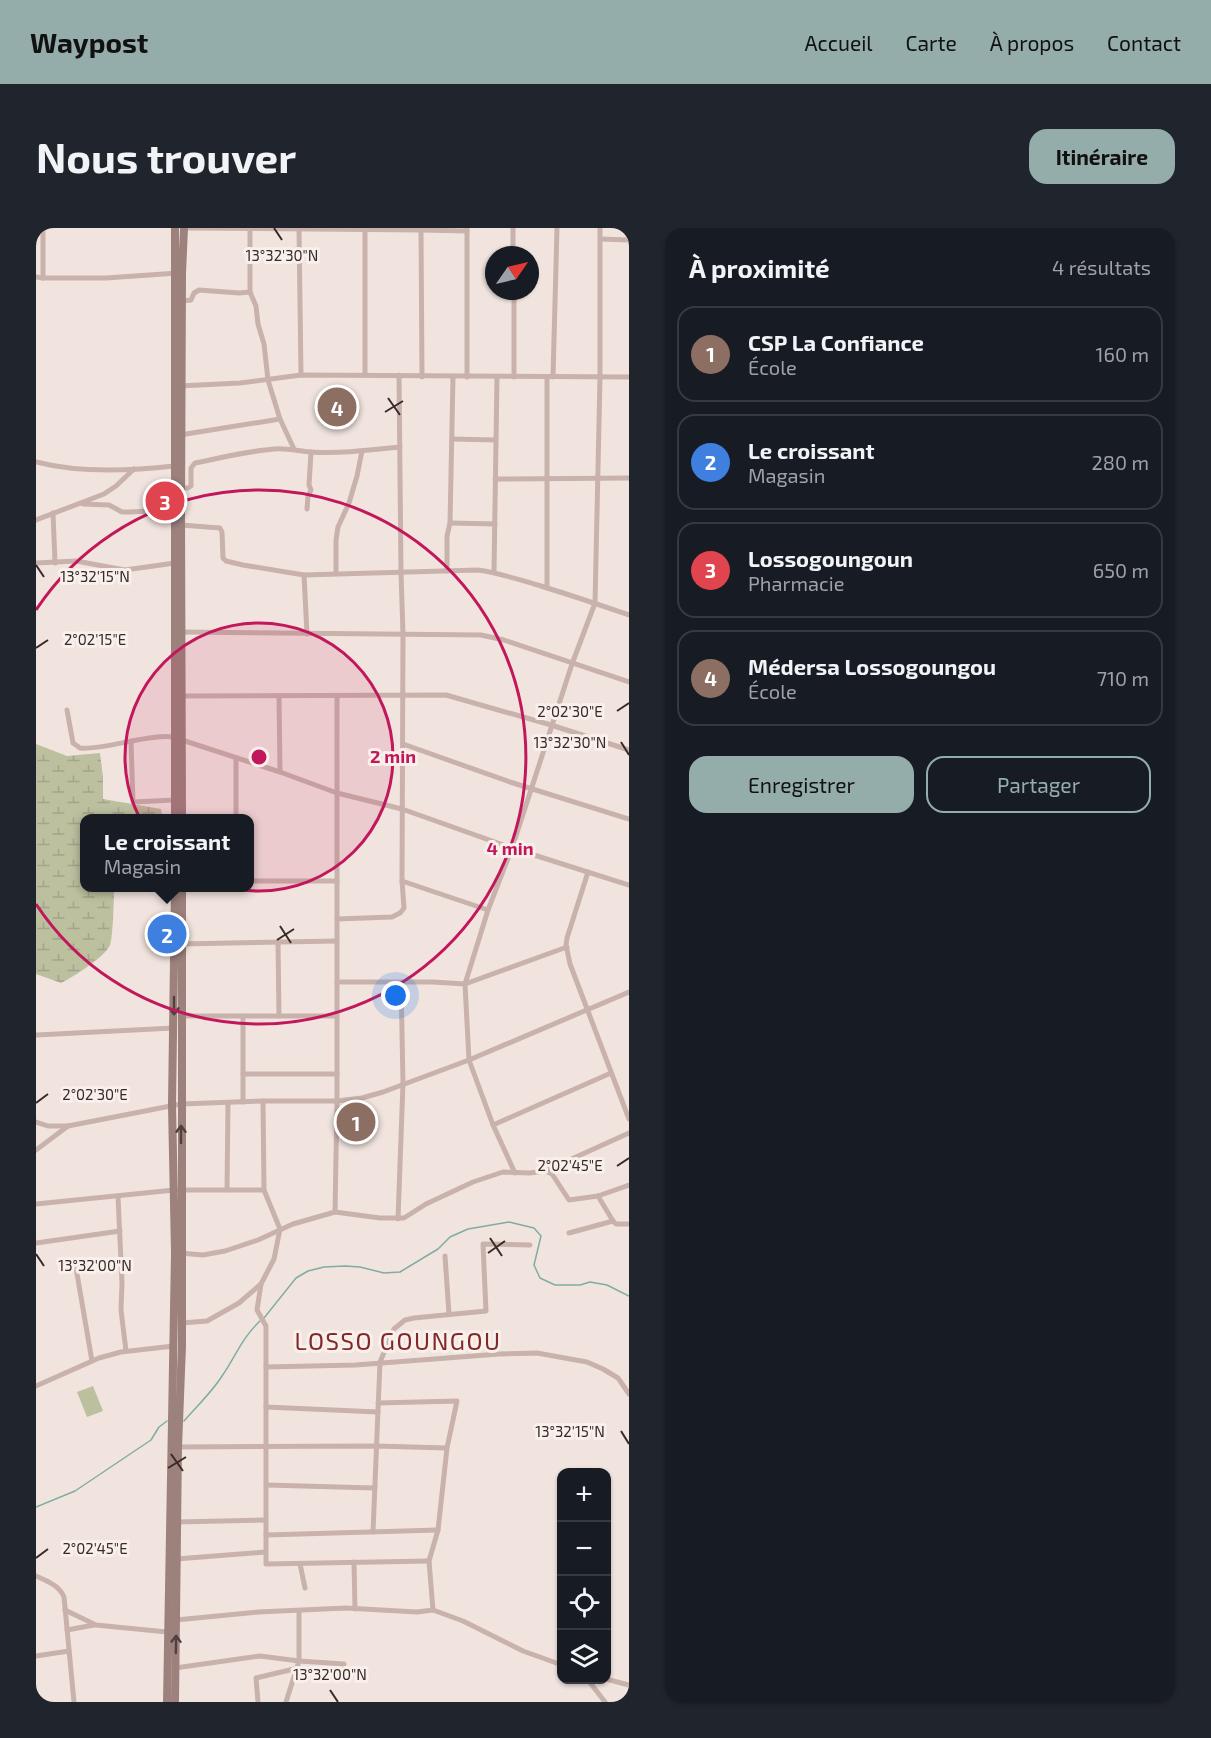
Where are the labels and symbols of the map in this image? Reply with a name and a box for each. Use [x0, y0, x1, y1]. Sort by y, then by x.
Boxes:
text: 13°32'30"N [246, 246, 318, 264]
north arrow [485, 246, 539, 300]
pin: 4 [318, 384, 356, 429]
pin: 3 [146, 478, 184, 524]
text: 13°32'15"N [60, 567, 130, 585]
text: 2°02'15"E [64, 630, 126, 648]
text: 2°02'30"E [537, 702, 603, 720]
text: 13°32'30"N [534, 733, 606, 751]
text: 2 min [370, 745, 416, 767]
centre of rings [249, 747, 269, 767]
text: 4 min [487, 837, 534, 859]
pin: 2 [148, 912, 186, 956]
your location [381, 981, 410, 1010]
one-way arrow [168, 996, 179, 1016]
text: 2°02'30"E [62, 1085, 128, 1103]
pin: 1 [336, 1100, 376, 1144]
one-way arrow [175, 1124, 187, 1144]
text: 2°02'45"E [537, 1156, 603, 1174]
text: 13°32'00"N [58, 1256, 132, 1274]
district label: LOSSO GOUNGOU [295, 1326, 501, 1355]
text: 13°32'15"N [535, 1422, 605, 1440]
text: 2°02'45"E [62, 1539, 128, 1557]
one-way arrow [170, 1634, 182, 1654]
text: 13°32'00"N [293, 1665, 367, 1683]

